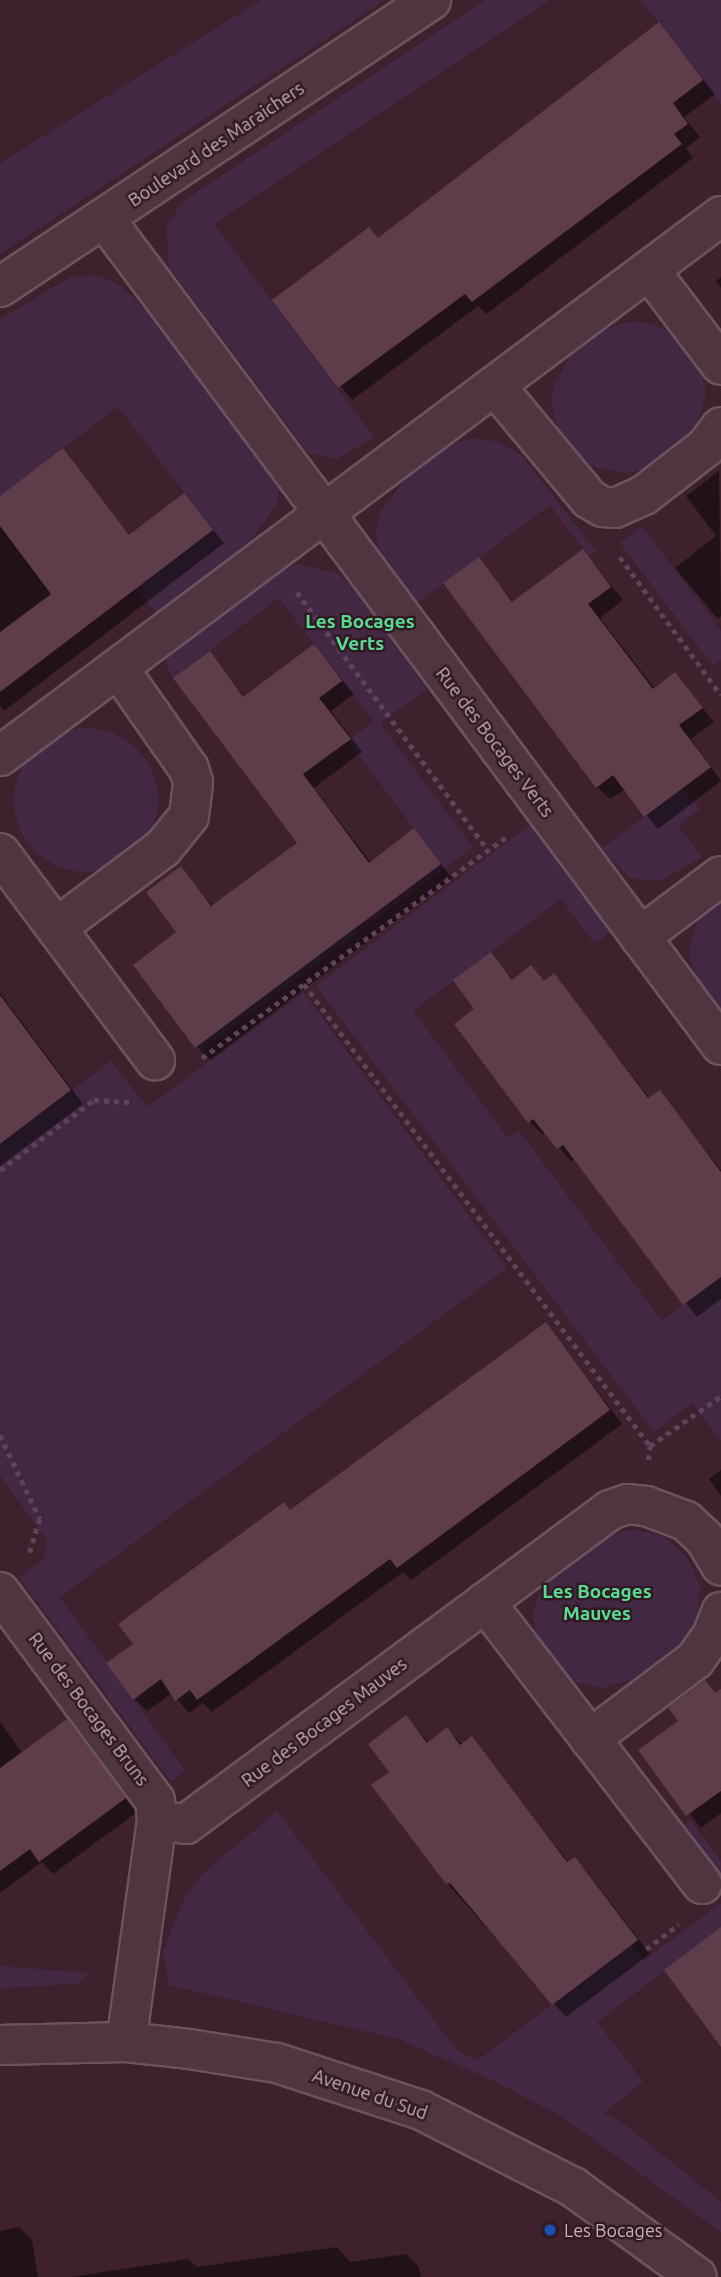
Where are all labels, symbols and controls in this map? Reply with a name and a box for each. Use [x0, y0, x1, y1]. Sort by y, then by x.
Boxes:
street label: Boulevard des Maraichers [124, 77, 308, 211]
district label: Les Bocages Verts [305, 611, 415, 655]
street label: Rue des Bocages Verts [432, 663, 558, 821]
district label: Les Bocages Mauves [542, 1581, 652, 1625]
street label: Rue des Bocages Bruns [24, 1628, 154, 1790]
street label: Rue des Bocages Mauves [237, 1653, 411, 1791]
street label: Avenue du Sud [310, 2064, 430, 2124]
place label: Les Bocages [564, 2219, 663, 2241]
marker: Les Bocages [542, 2222, 558, 2238]

